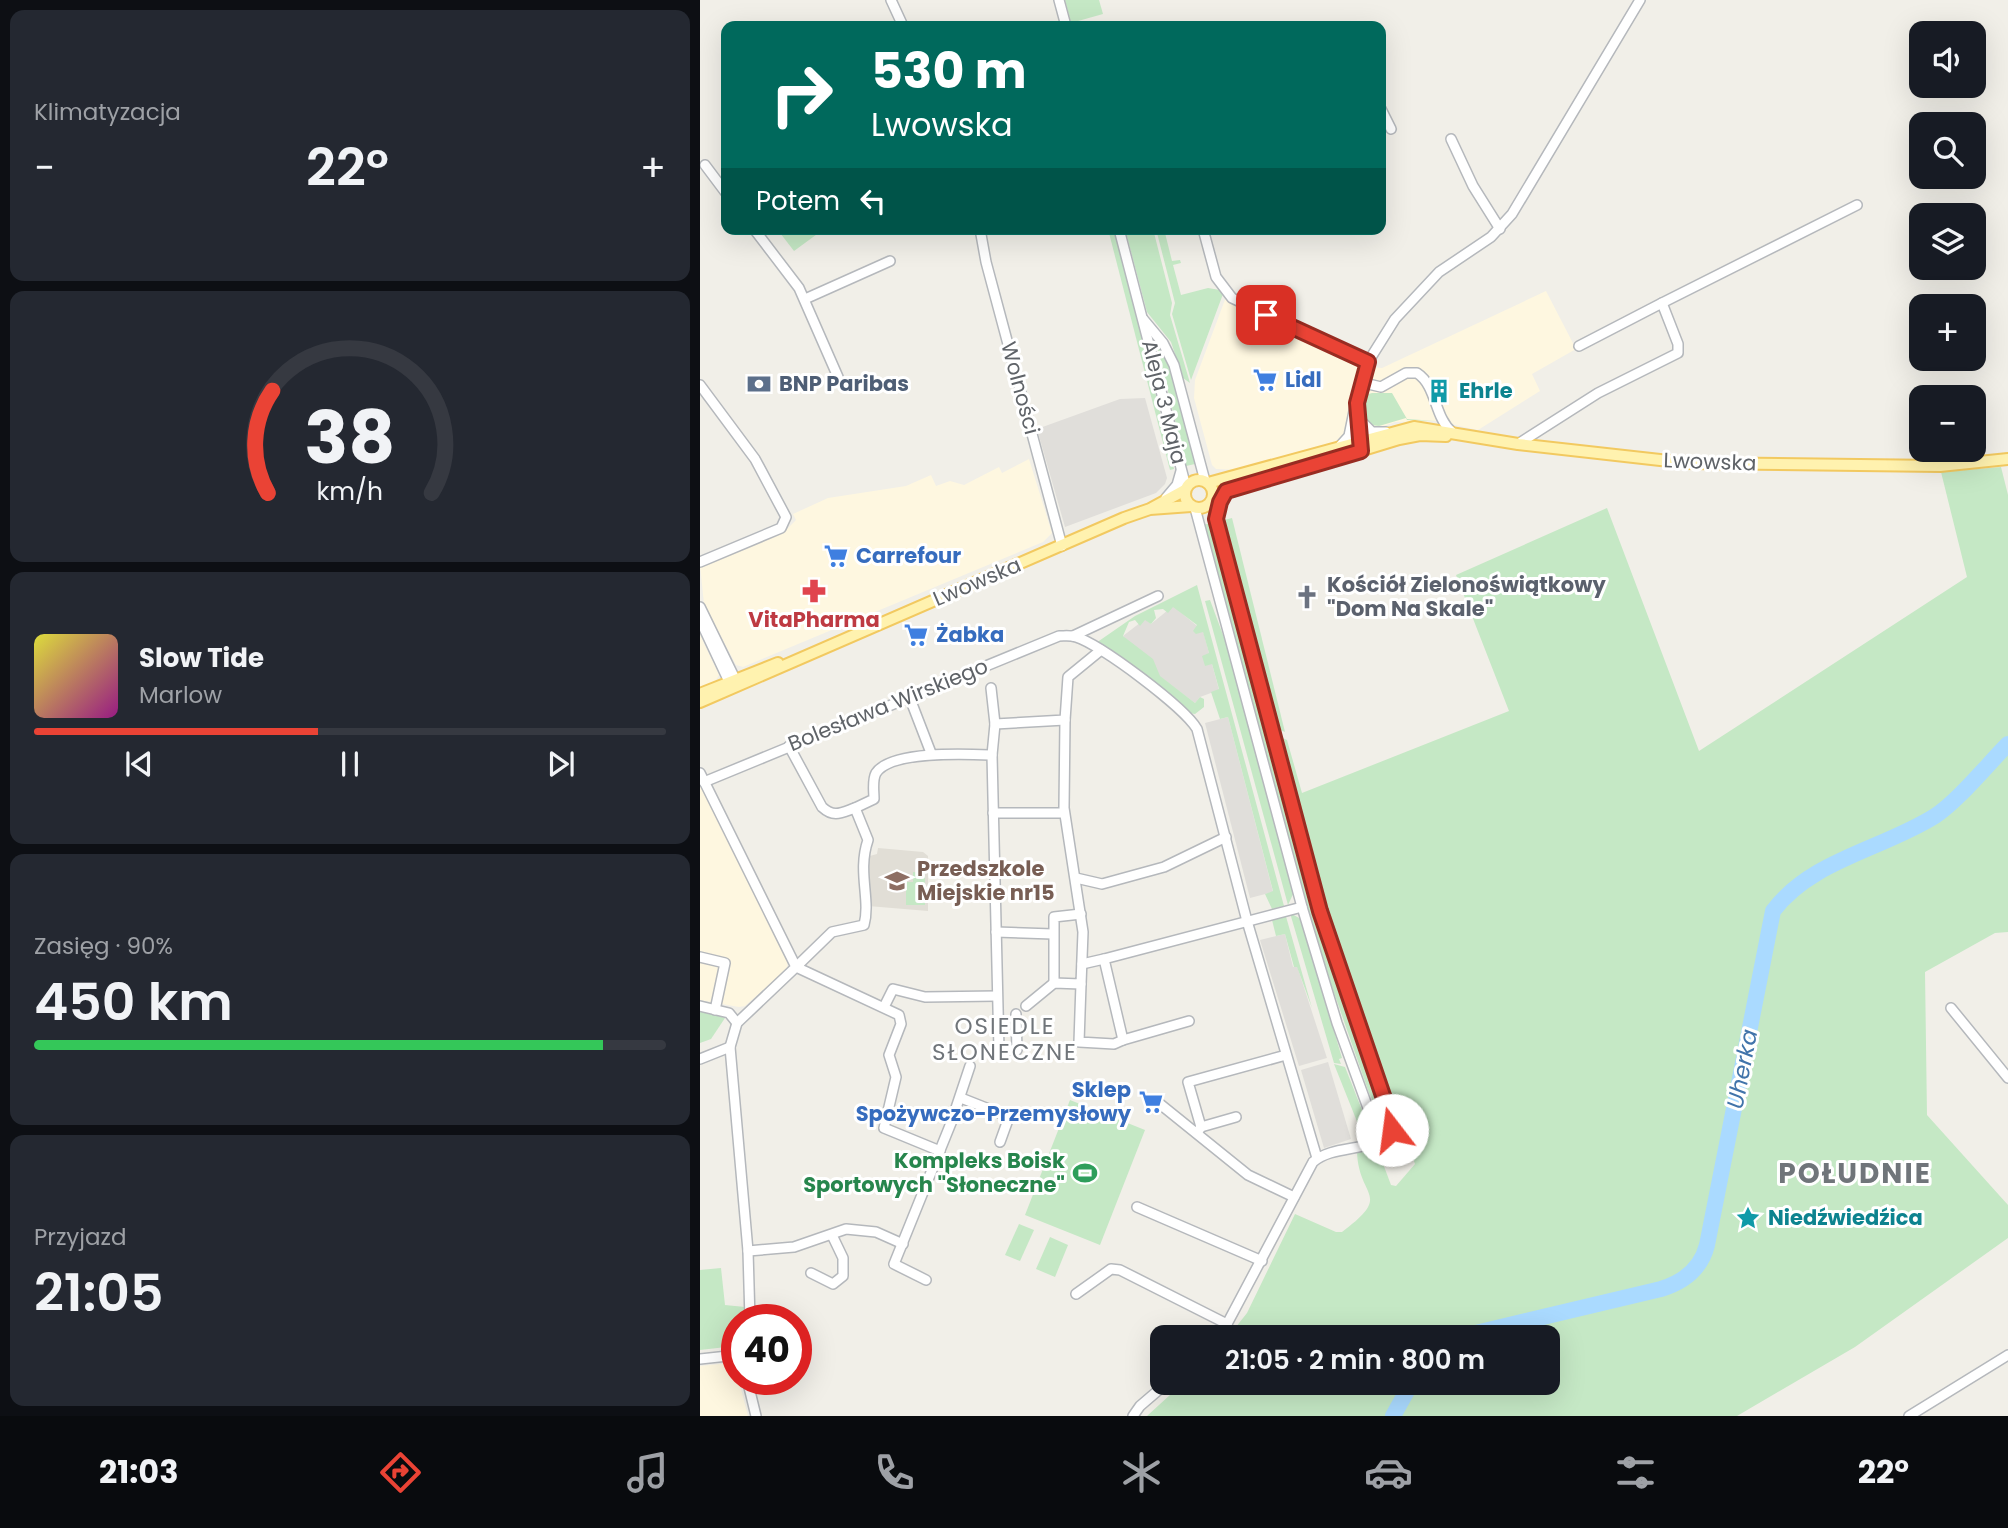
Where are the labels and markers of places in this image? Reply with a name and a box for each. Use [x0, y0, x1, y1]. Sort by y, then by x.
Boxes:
pin [1236, 285, 1296, 345]
place label: Lidl [1285, 365, 1322, 394]
supermarket icon: Lidl [1251, 366, 1279, 394]
place label: BNP Paribas [779, 369, 909, 398]
bank icon: BNP Paribas [745, 370, 773, 398]
place label: Ehrle [1459, 376, 1513, 405]
building icon: Ehrle [1425, 377, 1453, 405]
place label: Carrefour [856, 541, 961, 570]
supermarket icon: Carrefour [822, 542, 850, 570]
place label: Kościół Zielonoświątkowy "Dom Na Skale" [1327, 570, 1606, 623]
pharmacy icon: VitaPharma [800, 577, 828, 605]
church icon: Kościół Zielonoświątkowy "Dom Na Skale" [1293, 583, 1321, 611]
place label: VitaPharma [748, 605, 880, 634]
place label: Żabka [936, 620, 1004, 649]
supermarket icon: Żabka [902, 621, 930, 649]
place label: Przedszkole Miejskie nr15 [917, 854, 1055, 907]
school or university icon: Przedszkole Miejskie nr15 [883, 867, 911, 895]
place label: Sklep Spożywczo-Przemysłowy [856, 1075, 1132, 1128]
supermarket icon: Sklep Spożywczo-Przemysłowy [1137, 1088, 1165, 1116]
place label: Kompleks Boisk Sportowych "Słoneczne" [803, 1146, 1065, 1199]
sports icon: Kompleks Boisk Sportowych "Słoneczne" [1071, 1159, 1099, 1187]
place label: Niedźwiedźica [1768, 1203, 1923, 1232]
place icon: Niedźwiedźica [1734, 1204, 1762, 1232]

